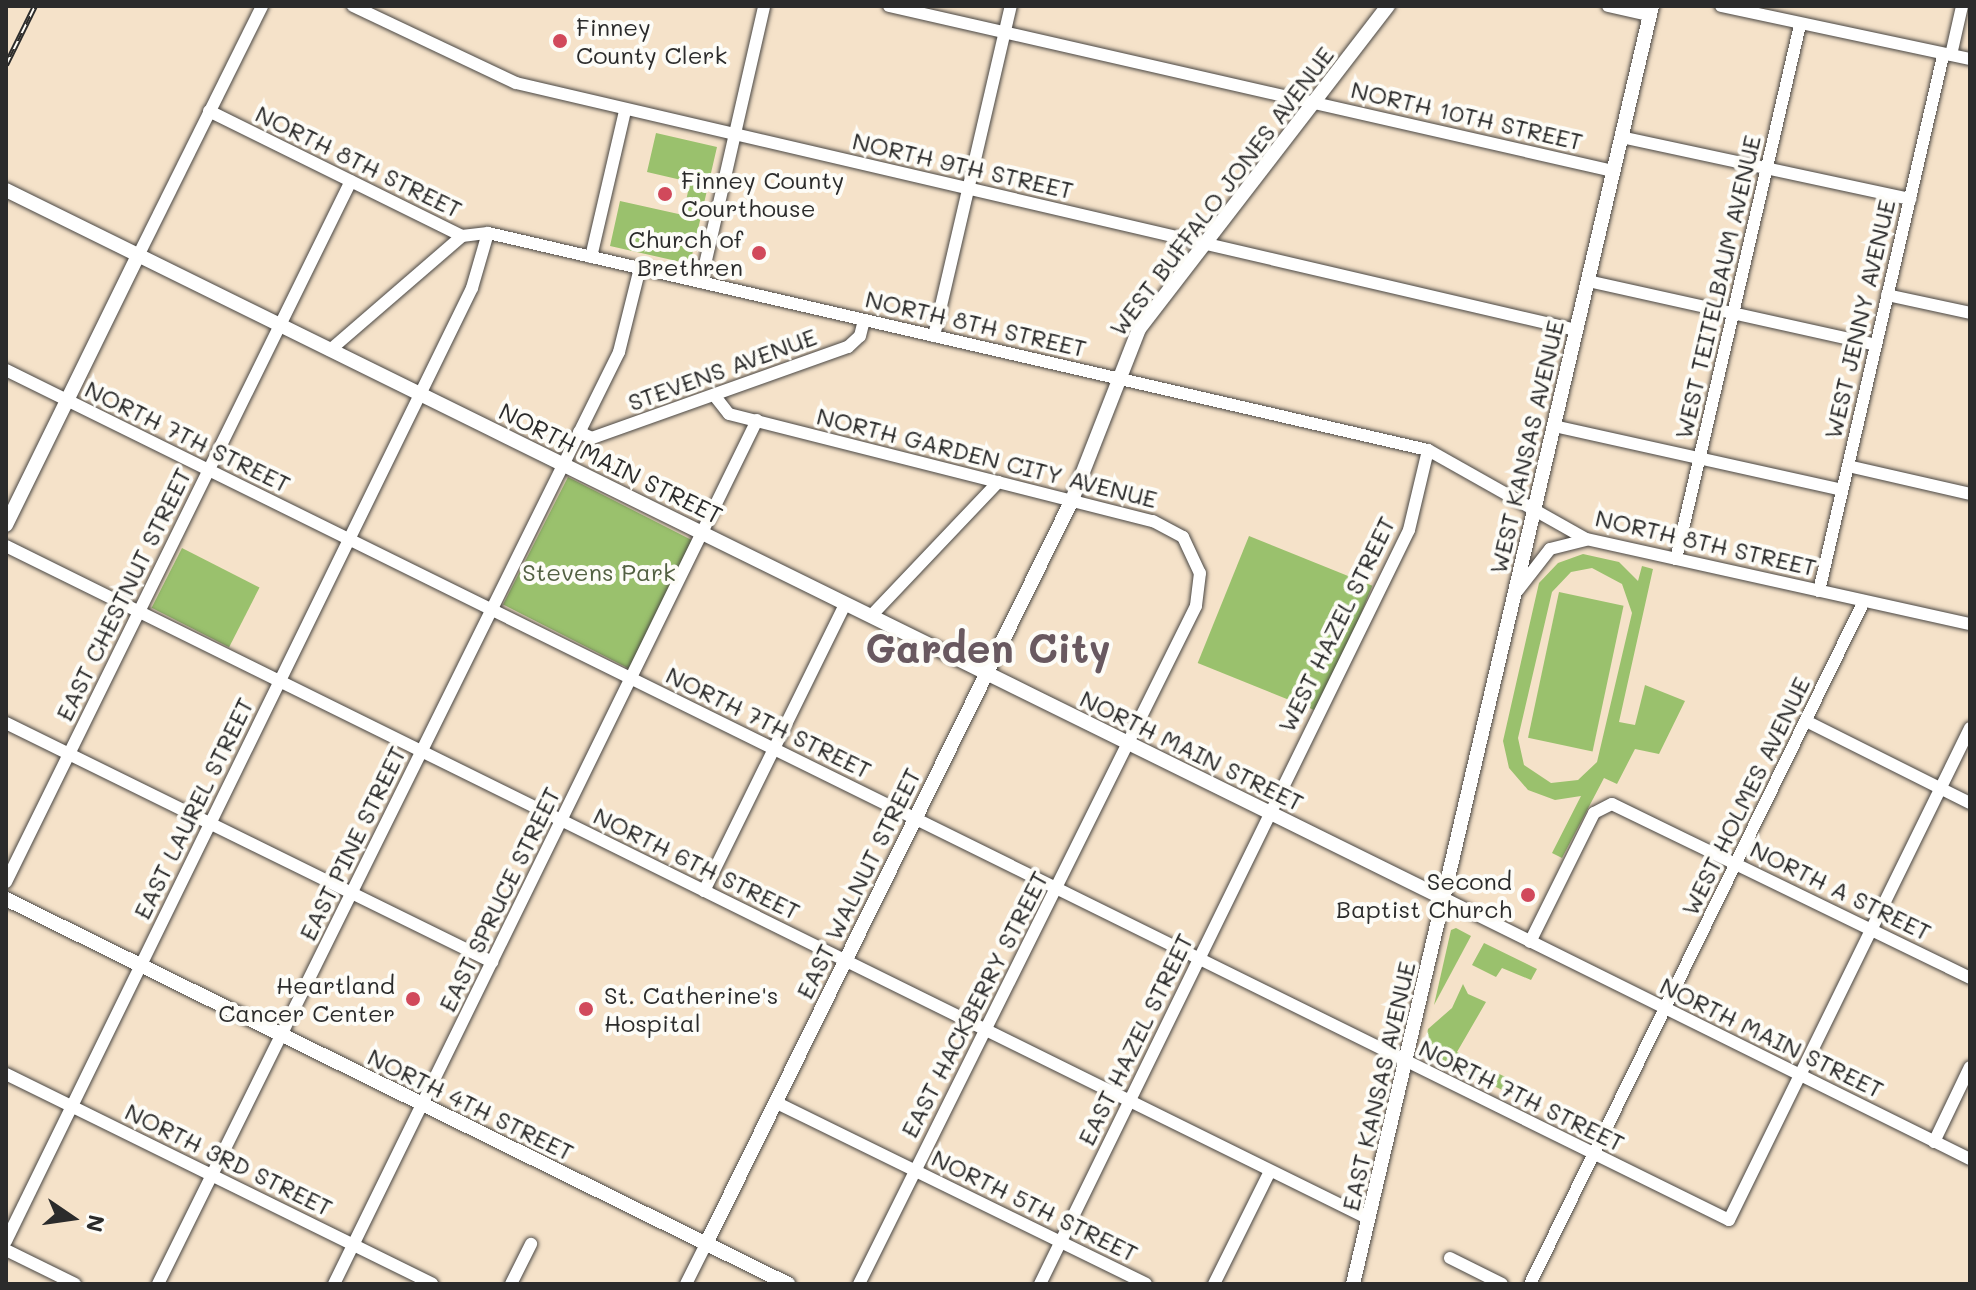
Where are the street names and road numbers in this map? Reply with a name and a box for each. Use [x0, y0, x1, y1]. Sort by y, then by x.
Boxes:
street label: WEST BUFFALO JONES AVENUE [1103, 41, 1339, 341]
street label: NORTH 10TH STREET [1348, 74, 1586, 156]
street label: NORTH 8TH STREET [251, 99, 467, 223]
street label: NORTH 9TH STREET [850, 126, 1076, 204]
street label: WEST TEITELBAUM AVENUE [1668, 132, 1766, 442]
street label: WEST JENNY AVENUE [1817, 196, 1901, 442]
street label: NORTH 8TH STREET [863, 284, 1089, 362]
street label: WEST KANSAS AVENUE [1483, 317, 1569, 577]
street label: STEVENS AVENUE [624, 322, 820, 416]
street label: NORTH 7TH STREET [81, 374, 295, 498]
street label: NORTH MAIN STREET [495, 396, 727, 530]
street label: NORTH GARDEN CITY AVENUE [814, 401, 1160, 513]
street label: EAST CHESTNUT STREET [49, 463, 197, 725]
street label: NORTH 8TH STREET [1593, 503, 1819, 581]
street label: WEST HAZEL STREET [1271, 511, 1401, 737]
street label: NORTH 7TH STREET [662, 660, 876, 784]
street label: WEST HOLMES AVENUE [1675, 672, 1815, 920]
street label: NORTH MAIN STREET [1076, 683, 1308, 817]
street label: EAST LAUREL STREET [127, 693, 259, 923]
street label: EAST PINE STREET [293, 741, 411, 945]
street label: EAST WALNUT STREET [790, 763, 926, 1003]
street label: EAST SPRUCE STREET [432, 782, 566, 1016]
street label: NORTH 6TH STREET [589, 801, 805, 925]
street label: NORTH A STREET [1746, 834, 1936, 946]
street label: EAST HACKBERRY STREET [894, 866, 1054, 1142]
street label: EAST HAZEL STREET [1071, 928, 1199, 1150]
street label: EAST KANSAS AVENUE [1335, 959, 1421, 1213]
street label: NORTH MAIN STREET [1656, 970, 1888, 1104]
street label: NORTH 7TH STREET [1415, 1033, 1629, 1157]
street label: NORTH 4TH STREET [363, 1042, 579, 1166]
street label: NORTH 3RD STREET [121, 1096, 337, 1222]
street label: NORTH 5TH STREET [927, 1143, 1143, 1267]

